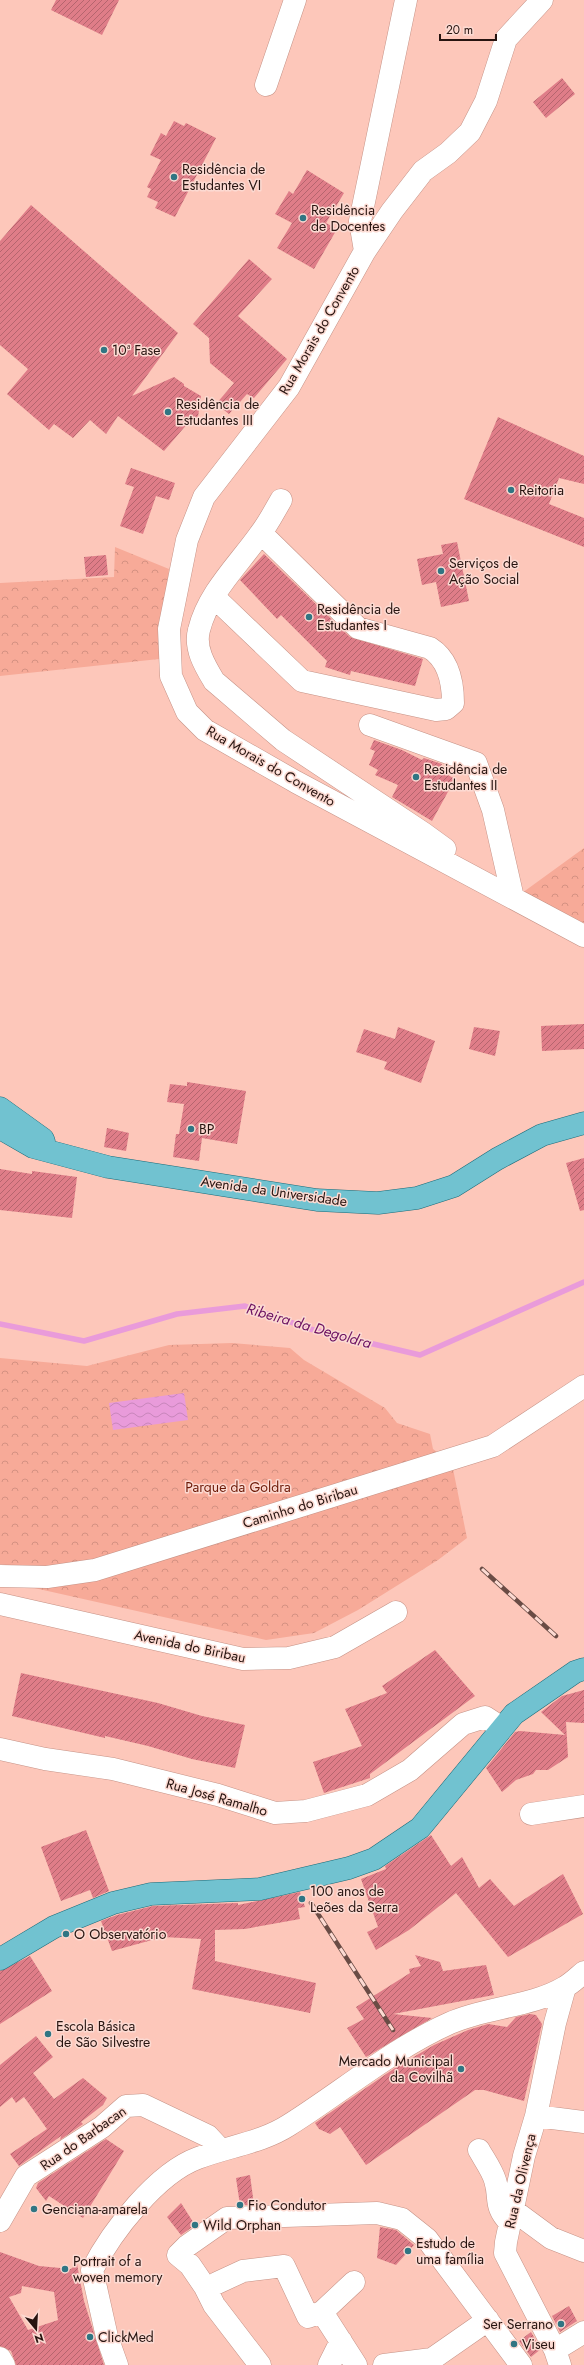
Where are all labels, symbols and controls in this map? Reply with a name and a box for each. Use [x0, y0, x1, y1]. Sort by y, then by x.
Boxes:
scale bar [440, 16, 496, 42]
text: 20 m [446, 21, 473, 39]
place label: Residência de Estudantes VI [182, 159, 265, 195]
marker: Residência de Estudantes VI [169, 172, 179, 182]
place label: Residência de Docentes [311, 200, 385, 236]
marker: Residência de Docentes [298, 213, 308, 223]
street label: Rua Morais do Convento [274, 261, 364, 398]
place label: 10ª Fase [112, 340, 160, 360]
marker: 10ª Fase [99, 345, 109, 355]
place label: Residência de Estudantes III [176, 394, 259, 430]
marker: Residência de Estudantes III [163, 407, 173, 417]
place label: Reitoria [519, 480, 564, 500]
marker: Reitoria [506, 485, 516, 495]
place label: Serviços de Ação Social [449, 553, 519, 589]
marker: Serviços de Ação Social [436, 566, 446, 576]
place label: Residência de Estudantes I [317, 599, 400, 635]
marker: Residência de Estudantes I [304, 612, 314, 622]
street label: Rua Morais do Convento [203, 721, 340, 811]
place label: Residência de Estudantes II [424, 759, 507, 795]
marker: Residência de Estudantes II [411, 772, 421, 782]
place label: BP [199, 1119, 215, 1139]
marker: BP [186, 1124, 196, 1134]
street label: Avenida da Universidade [200, 1171, 348, 1211]
water label: Ribeira da Degoldra [244, 1298, 375, 1355]
park label: Parque da Goldra [185, 1477, 291, 1497]
street label: Caminho do Biribau [240, 1479, 360, 1533]
street label: Avenida do Biribau [132, 1624, 248, 1668]
street label: Rua José Ramalho [164, 1773, 270, 1821]
place label: 100 anos de Leões da Serra [310, 1881, 398, 1917]
marker: 100 anos de Leões da Serra [297, 1894, 307, 1904]
place label: O Observatório [74, 1924, 167, 1944]
marker: O Observatório [61, 1929, 71, 1939]
place label: Escola Básica de São Silvestre [56, 2016, 150, 2052]
marker: Escola Básica de São Silvestre [43, 2029, 53, 2039]
place label: Mercado Municipal da Covilhã [339, 2051, 453, 2087]
marker: Mercado Municipal da Covilhã [456, 2064, 466, 2074]
street label: Rua do Barbacan [36, 2101, 130, 2175]
street label: Rua da Olivença [499, 2132, 541, 2230]
place label: Fio Condutor [248, 2195, 326, 2215]
place label: Genciana-amarela [42, 2199, 148, 2219]
marker: Fio Condutor [235, 2200, 245, 2210]
marker: Genciana-amarela [29, 2204, 39, 2214]
place label: Wild Orphan [203, 2215, 281, 2235]
marker: Wild Orphan [190, 2220, 200, 2230]
place label: Estudo de uma família [416, 2233, 484, 2269]
marker: Estudo de uma família [403, 2246, 413, 2256]
place label: Portrait of a woven memory [73, 2251, 163, 2287]
marker: Portrait of a woven memory [60, 2264, 70, 2274]
north arrow [16, 2309, 56, 2349]
place label: Ser Serrano [483, 2314, 553, 2334]
marker: Ser Serrano [556, 2319, 566, 2329]
place label: ClickMed [98, 2327, 154, 2347]
text: N [32, 2330, 46, 2347]
marker: ClickMed [85, 2332, 95, 2342]
place label: Viseu [522, 2334, 555, 2354]
marker: Viseu [509, 2339, 519, 2349]

